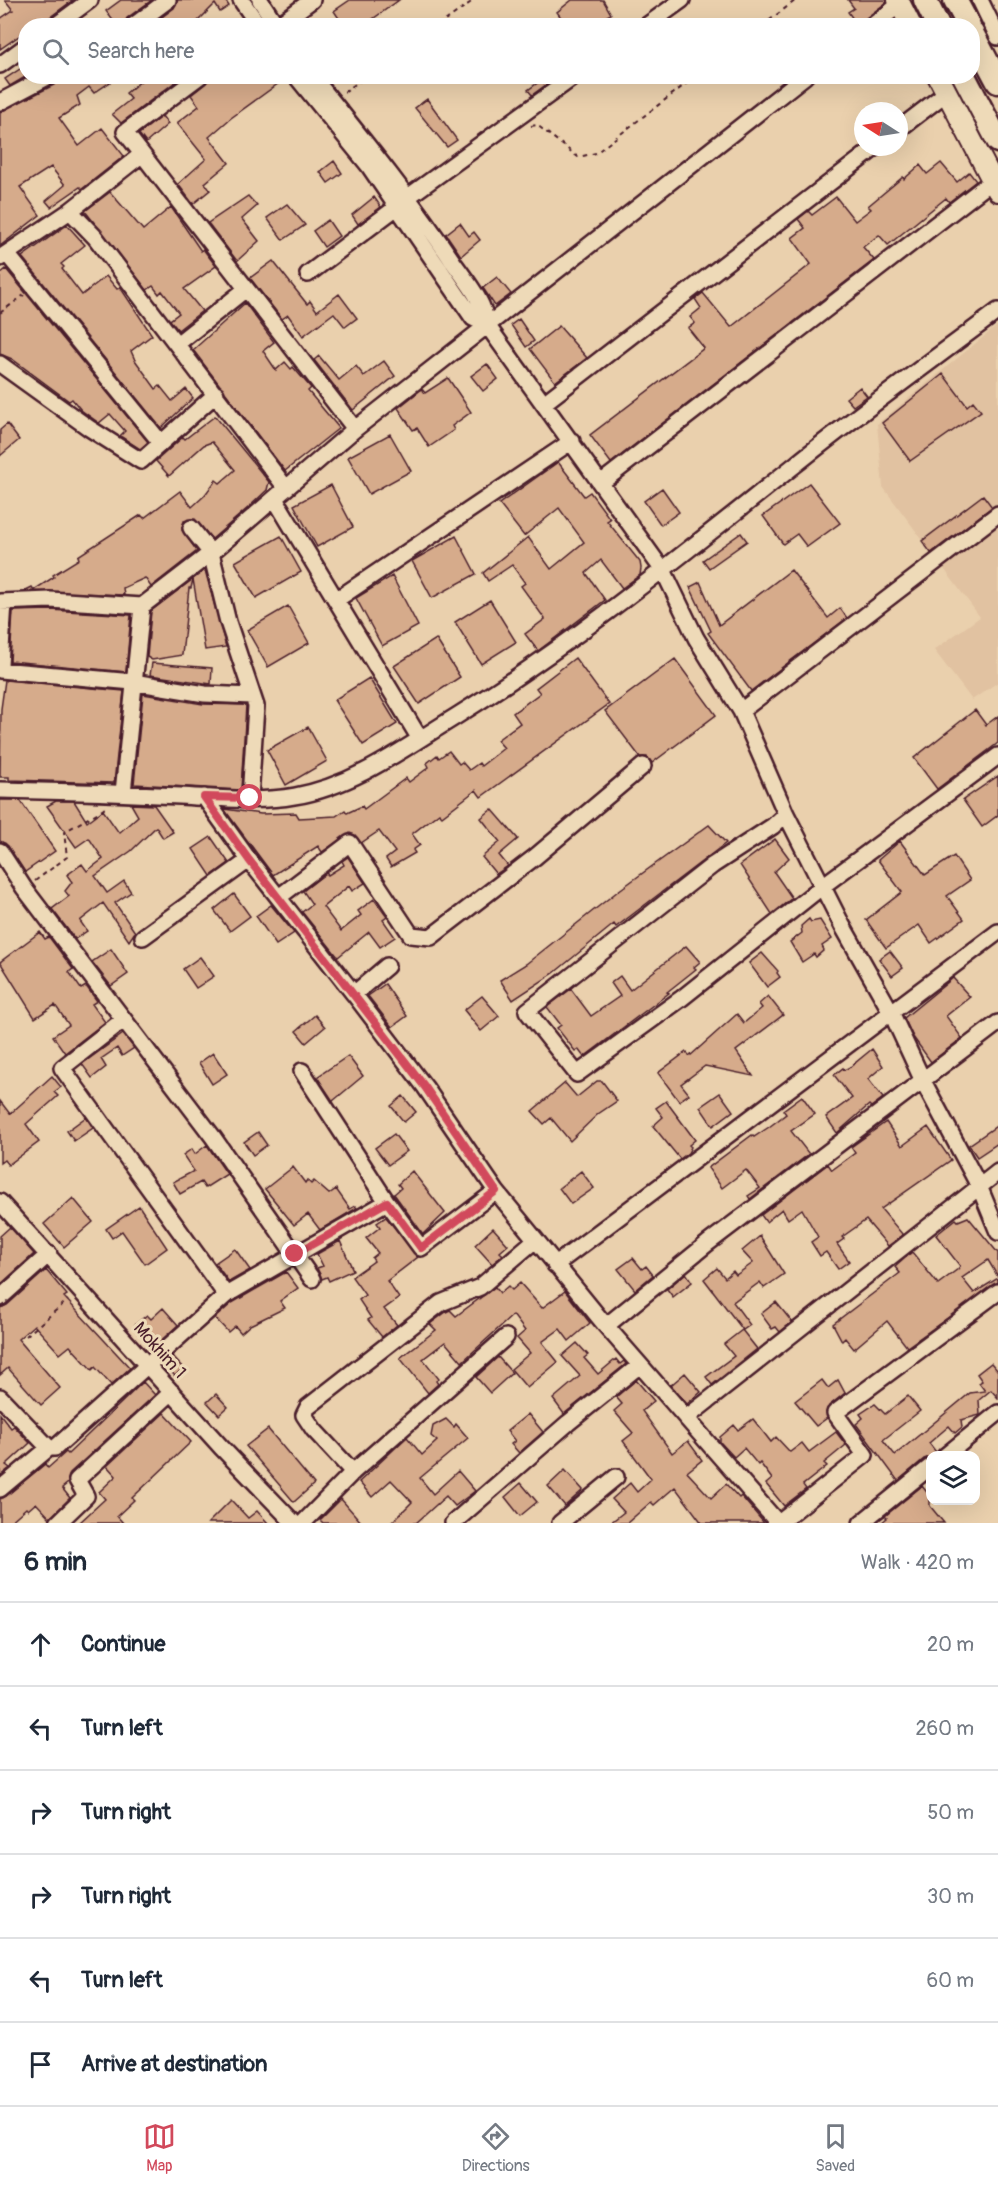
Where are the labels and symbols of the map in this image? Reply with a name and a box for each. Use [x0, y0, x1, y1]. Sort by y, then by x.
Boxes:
north arrow [854, 102, 908, 156]
route start [236, 784, 262, 810]
route end [281, 1240, 307, 1266]
street label: Mokhim 1 [128, 1317, 191, 1383]

